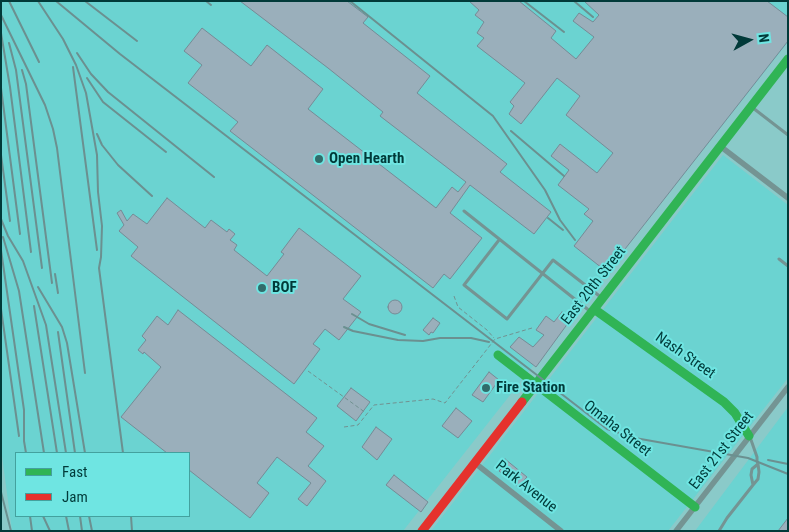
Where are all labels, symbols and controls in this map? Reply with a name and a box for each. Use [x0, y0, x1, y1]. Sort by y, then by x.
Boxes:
north arrow [724, 15, 774, 65]
text: N [755, 33, 772, 43]
place label: Open Hearth [329, 150, 404, 168]
marker: Open Hearth [313, 153, 325, 165]
street label: East 20th Street [558, 243, 630, 329]
place label: BOF [272, 279, 297, 297]
marker: BOF [256, 282, 268, 294]
street label: Nash Street [652, 329, 718, 383]
place label: Fire Station [496, 379, 565, 397]
marker: Fire Station [480, 382, 492, 394]
street label: Omaha Street [580, 397, 654, 461]
street label: East 21st Street [686, 408, 758, 494]
legend [15, 452, 190, 517]
street label: Park Avenue [492, 457, 560, 517]
text: Fast [62, 463, 87, 481]
text: Jam [62, 488, 88, 506]

